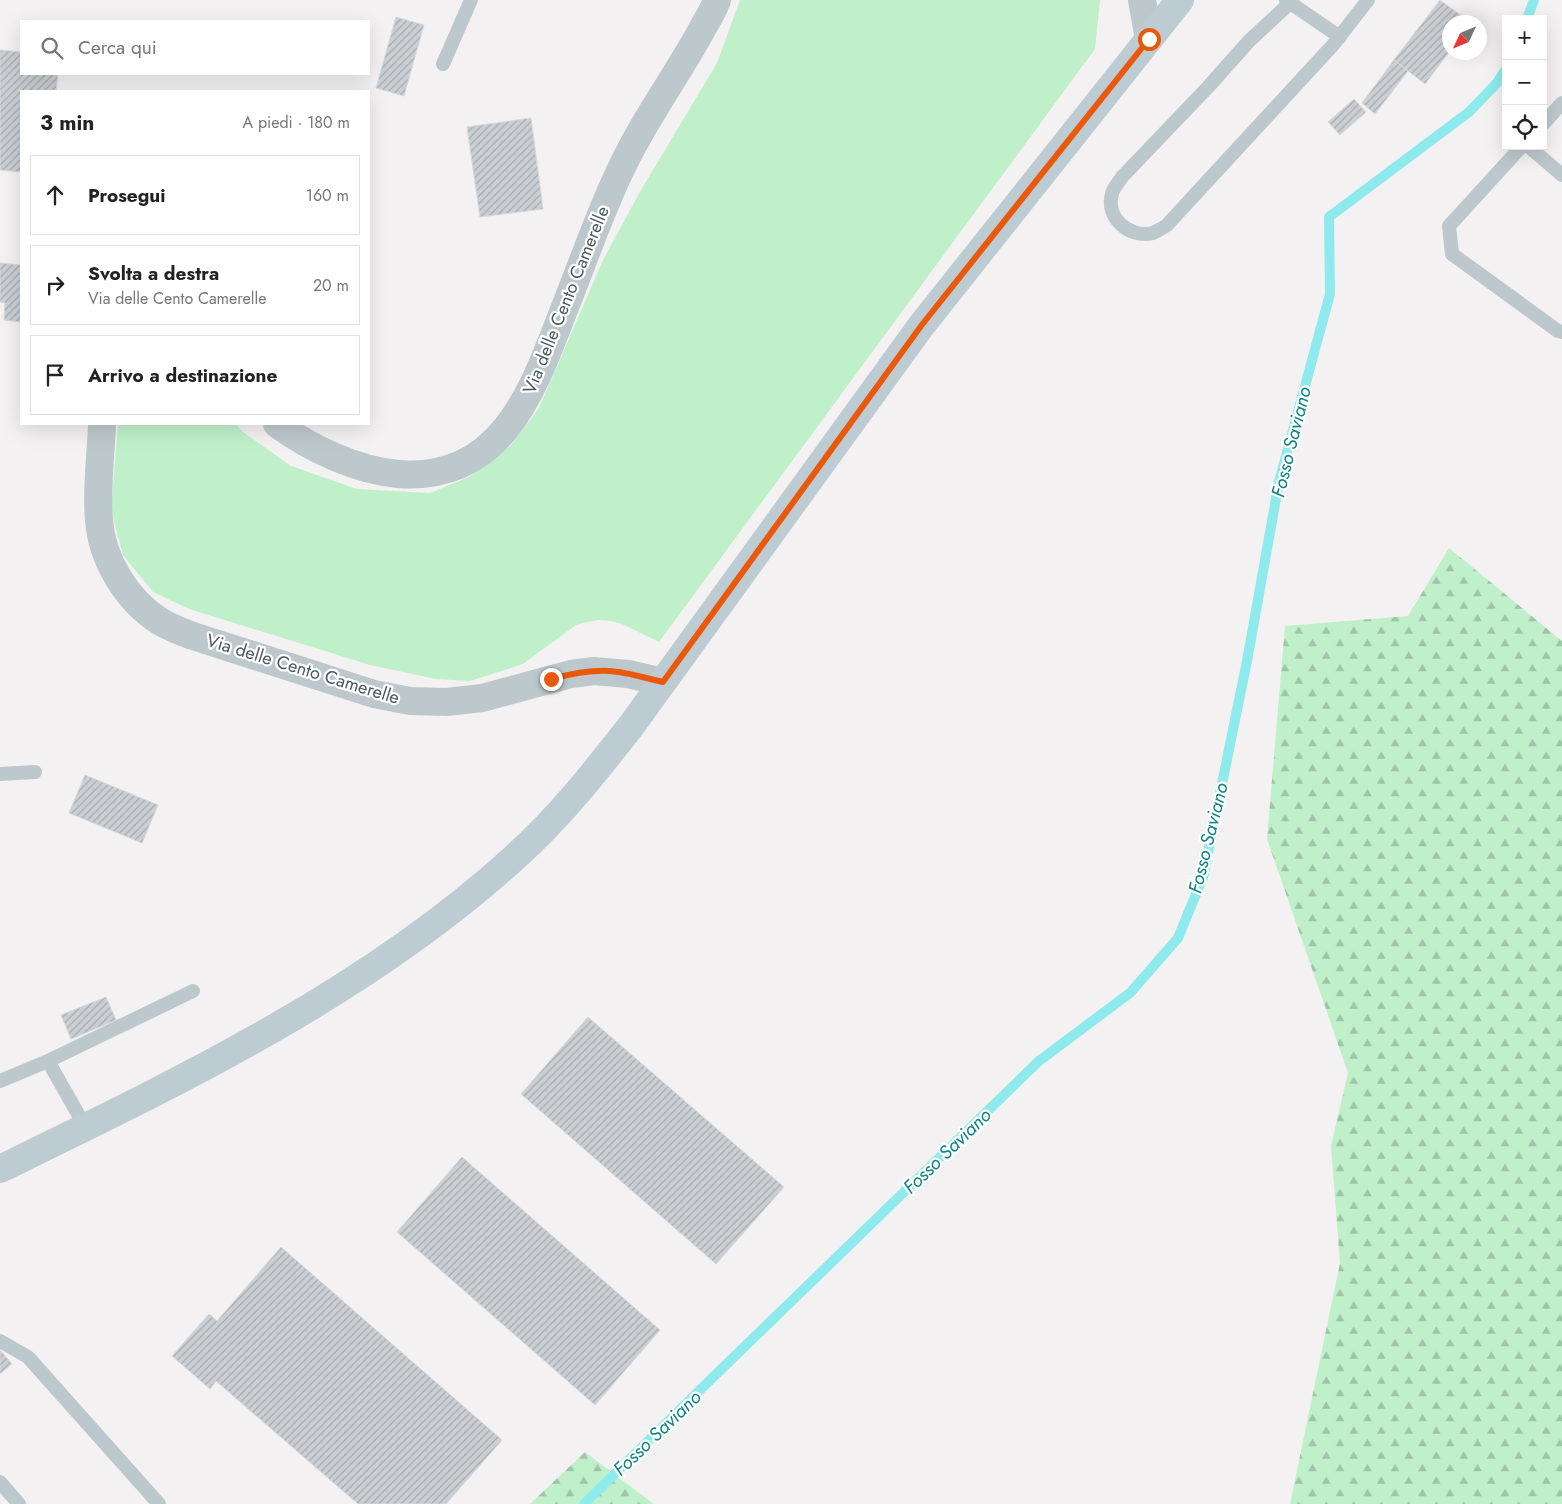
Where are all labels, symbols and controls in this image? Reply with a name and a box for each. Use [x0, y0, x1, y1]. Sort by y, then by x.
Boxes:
north arrow [1442, 15, 1487, 60]
map controls [1502, 15, 1547, 150]
button: + [1502, 15, 1547, 60]
search box [20, 20, 370, 75]
route start [1138, 28, 1161, 51]
icon: search [38, 34, 66, 62]
text: Cerca qui [78, 34, 157, 61]
button: − [1502, 60, 1547, 105]
button: locate [1502, 105, 1547, 150]
text: 3 min [40, 108, 94, 138]
text: A piedi · 180 m [243, 111, 350, 134]
icon: ahead [41, 181, 69, 209]
text: Prosegui [88, 182, 166, 209]
text: 160 m [306, 184, 349, 207]
street label: Via delle Cento Camerelle [516, 202, 616, 398]
text: Svolta a destra [88, 260, 219, 287]
icon: right [41, 271, 69, 299]
text: 20 m [313, 274, 349, 297]
text: Via delle Cento Camerelle [88, 287, 266, 310]
icon: arrive [41, 361, 69, 389]
text: Arrivo a destinazione [88, 362, 277, 389]
water label: Fosso Saviano [1264, 384, 1318, 500]
street label: Via delle Cento Camerelle [203, 627, 403, 711]
route end [540, 668, 563, 691]
water label: Fosso Saviano [1181, 780, 1235, 896]
water label: Fosso Saviano [897, 1102, 997, 1200]
water label: Fosso Saviano [607, 1384, 707, 1482]

